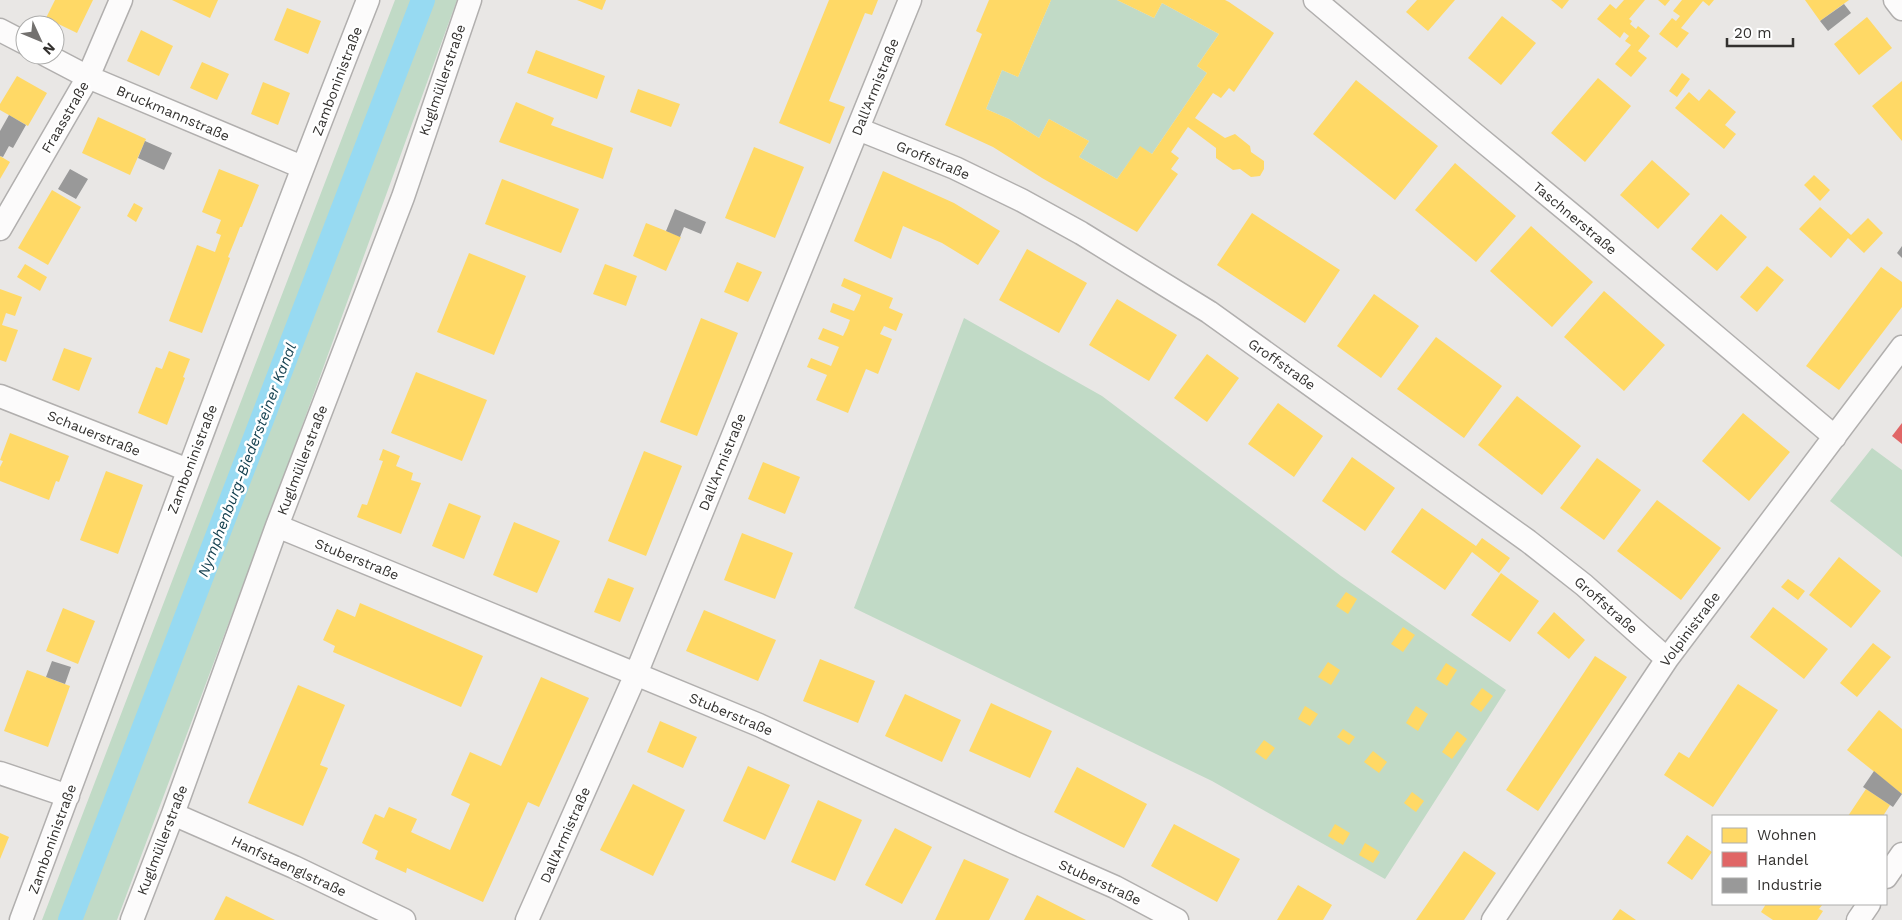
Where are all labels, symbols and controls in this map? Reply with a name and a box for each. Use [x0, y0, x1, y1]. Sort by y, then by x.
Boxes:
north arrow [15, 15, 65, 65]
scale bar [1727, 15, 1793, 47]
street label: Kuglmüllerstraße [415, 22, 469, 138]
street label: Zamboninistraße [309, 24, 365, 138]
text: 20 m [1734, 24, 1772, 42]
street label: Dall'Armistraße [848, 36, 902, 138]
text: N [40, 40, 59, 58]
street label: Fraasstraße [38, 78, 92, 156]
street label: Bruckmannstraße [114, 82, 232, 144]
street label: Groffstraße [894, 137, 972, 183]
street label: Taschnerstraße [1530, 178, 1620, 258]
street label: Groffstraße [1245, 335, 1319, 393]
water label: Nymphenburg-Biedersteiner Kanal [194, 340, 300, 579]
street label: Zamboninistraße [164, 402, 220, 516]
street label: Kuglmüllerstraße [274, 403, 330, 517]
street label: Schauerstraße [45, 407, 143, 459]
street label: Dall'Armistraße [695, 411, 749, 513]
street label: Stuberstraße [313, 535, 401, 583]
street label: Groffstraße [1571, 573, 1641, 637]
street label: Volpinistraße [1657, 588, 1723, 670]
street label: Stuberstraße [687, 689, 775, 739]
street label: Zamboninistraße [25, 782, 79, 896]
street label: Kuglmüllerstraße [134, 783, 190, 897]
street label: Dall'Armistraße [537, 784, 593, 886]
legend [1712, 815, 1887, 905]
text: Wohnen [1757, 826, 1816, 844]
street label: Hanfstaenglstraße [229, 832, 349, 900]
text: Handel [1757, 851, 1809, 869]
street label: Stuberstraße [1056, 856, 1144, 908]
text: Industrie [1757, 876, 1822, 894]

